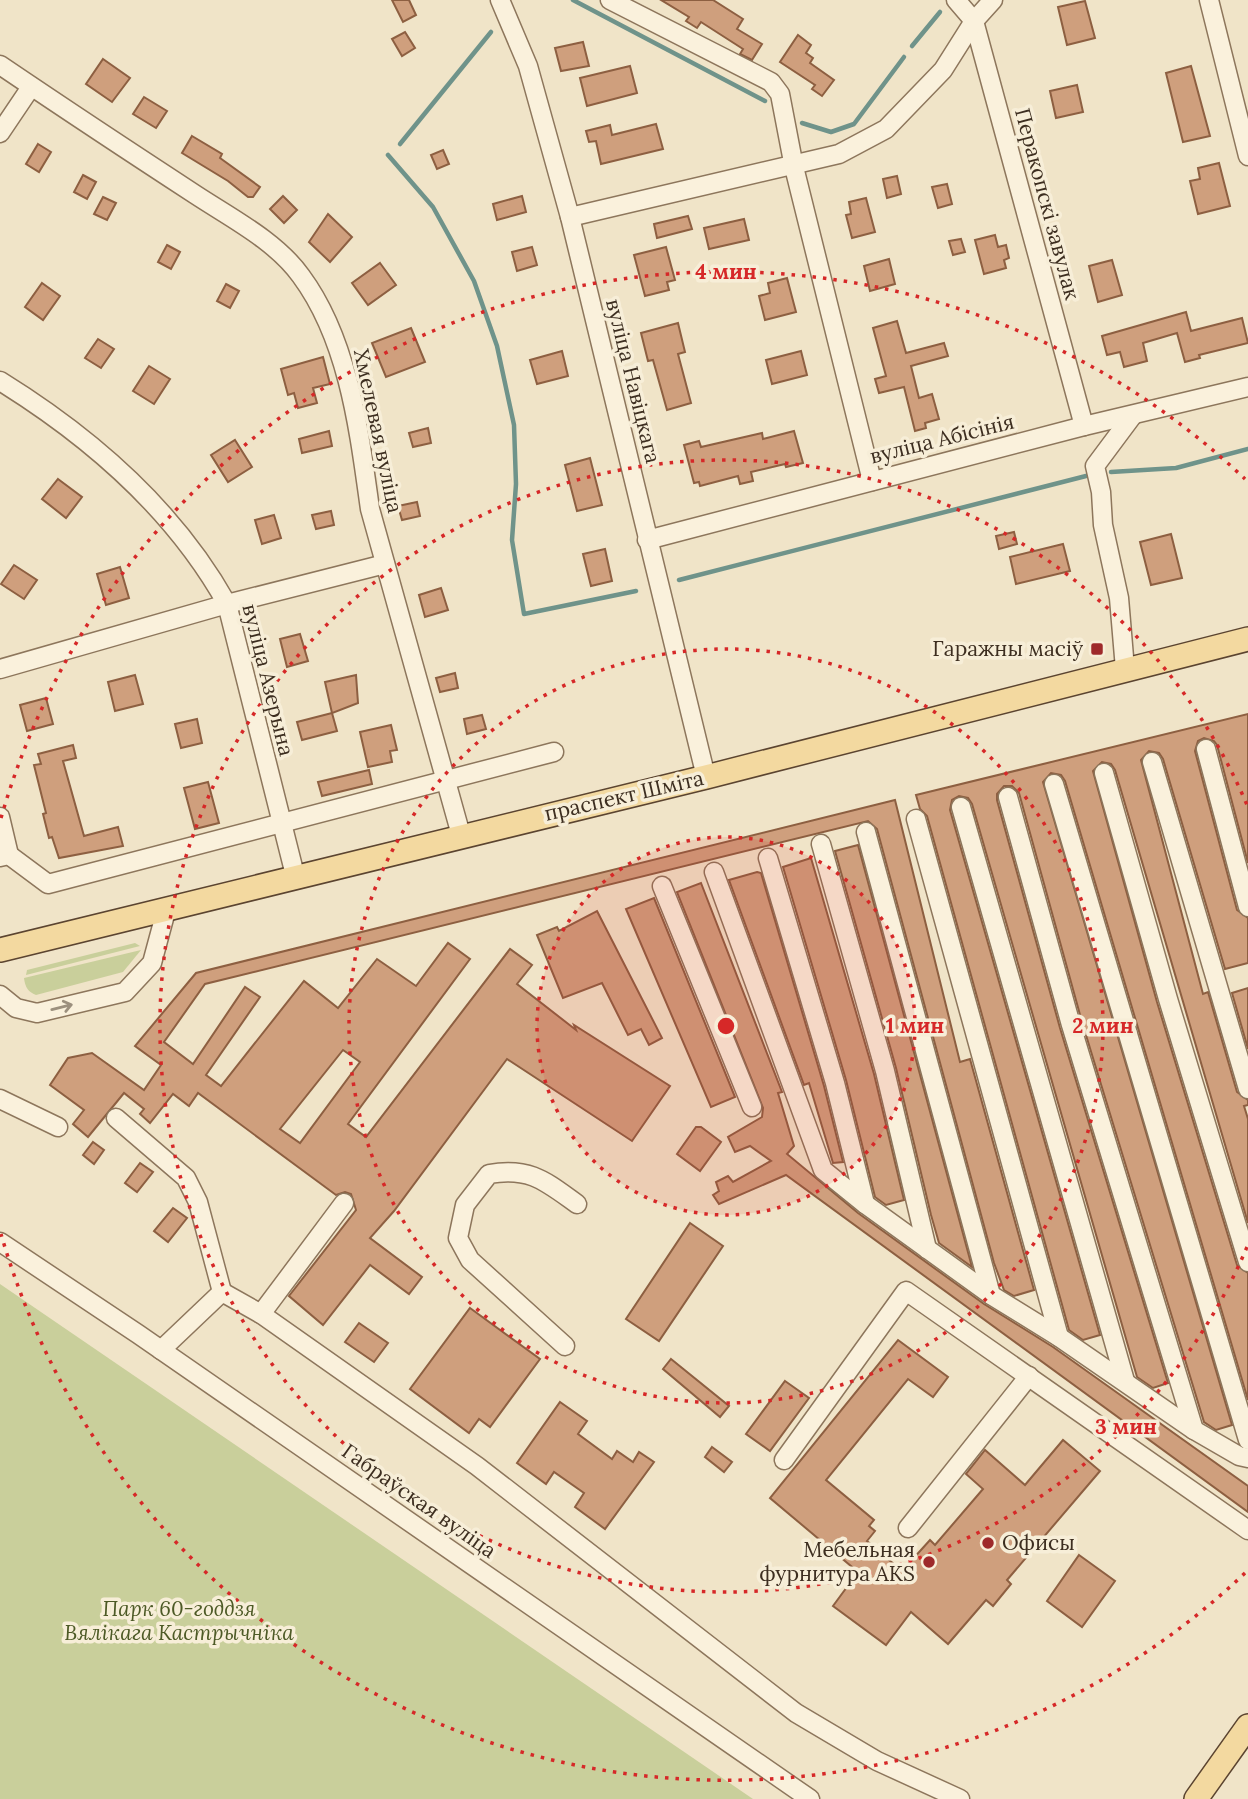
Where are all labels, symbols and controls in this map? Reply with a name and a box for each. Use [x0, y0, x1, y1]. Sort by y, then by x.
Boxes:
street label: Перакопскі завулак [1009, 105, 1086, 303]
text: 4 мин [695, 258, 757, 285]
street label: вуліца Навіцкага [600, 296, 667, 466]
street label: Хмелевая вуліца [348, 346, 409, 516]
street label: вуліца Абісінія [867, 408, 1017, 469]
street label: вуліца Азерына [237, 601, 300, 759]
place label: Гаражны масіў [932, 635, 1083, 662]
marker: Гаражны масіў [1089, 641, 1105, 657]
street label: праспект Шміта [542, 764, 706, 827]
one-way arrow [50, 1000, 73, 1013]
text: 1 мин [886, 1012, 944, 1039]
text: 2 мин [1072, 1012, 1134, 1039]
centre of rings [714, 1014, 738, 1038]
text: 3 мин [1095, 1413, 1157, 1440]
street label: Габраўская вуліца [337, 1437, 502, 1564]
place label: Офисы [1002, 1529, 1075, 1556]
marker: Офисы [980, 1535, 996, 1551]
place label: Мебельная фурнитура AKS [759, 1536, 915, 1587]
marker: Мебельная фурнитура AKS [921, 1554, 937, 1570]
park label: Парк 60-годдзя Вялікага Кастрычніка [64, 1595, 294, 1646]

